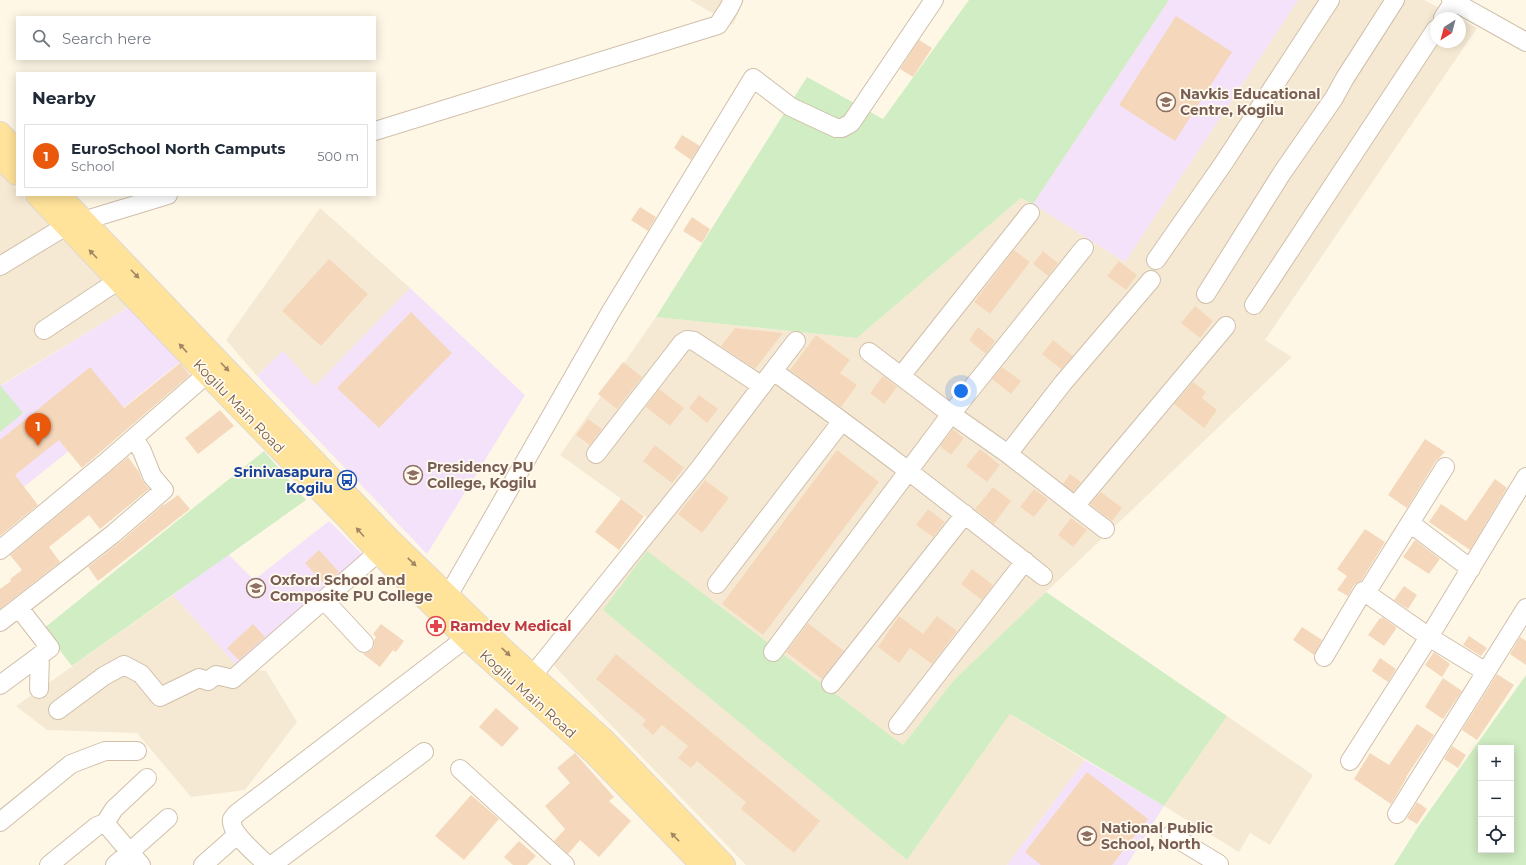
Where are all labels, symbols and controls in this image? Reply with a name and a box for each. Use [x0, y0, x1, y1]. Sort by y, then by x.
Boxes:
north arrow [1430, 12, 1466, 48]
search box [16, 16, 376, 60]
icon: search [30, 27, 52, 49]
text: Search here [62, 29, 151, 48]
place label: Navkis Educational Centre, Kogilu [1180, 85, 1321, 119]
text: Nearby [32, 88, 96, 108]
school or university icon: Navkis Educational Centre, Kogilu [1155, 91, 1177, 113]
text: EuroSchool North Camputs [71, 139, 285, 158]
text: 1 [43, 148, 49, 164]
text: 500 m [317, 148, 359, 164]
text: School [71, 158, 115, 174]
one-way arrow [88, 249, 98, 259]
one-way arrow [130, 269, 140, 279]
one-way arrow [178, 343, 187, 353]
street label: Kogilu Main Road [190, 355, 288, 457]
one-way arrow [220, 362, 230, 372]
your location [951, 381, 971, 401]
pin: 1 [25, 413, 51, 446]
place label: Presidency PU College, Kogilu [427, 458, 537, 492]
place label: Srinivasapura Kogilu [234, 463, 333, 497]
school or university icon: Presidency PU College, Kogilu [402, 464, 424, 486]
bus stop icon: Srinivasapura Kogilu [336, 469, 358, 491]
one-way arrow [356, 527, 365, 537]
one-way arrow [407, 557, 417, 567]
place label: Oxford School and Composite PU College [270, 571, 433, 605]
school or university icon: Oxford School and Composite PU College [245, 577, 267, 599]
pharmacy icon: Ramdev Medical [425, 615, 447, 637]
place label: Ramdev Medical [450, 617, 572, 635]
street label: Kogilu Main Road [476, 646, 580, 742]
one-way arrow [501, 647, 511, 656]
map controls [1478, 745, 1514, 853]
button: + [1478, 745, 1514, 781]
button: − [1478, 781, 1514, 817]
button: locate [1478, 817, 1514, 853]
place label: National Public School, North [1101, 819, 1214, 853]
school or university icon: National Public School, North [1076, 825, 1098, 847]
one-way arrow [670, 832, 680, 842]

